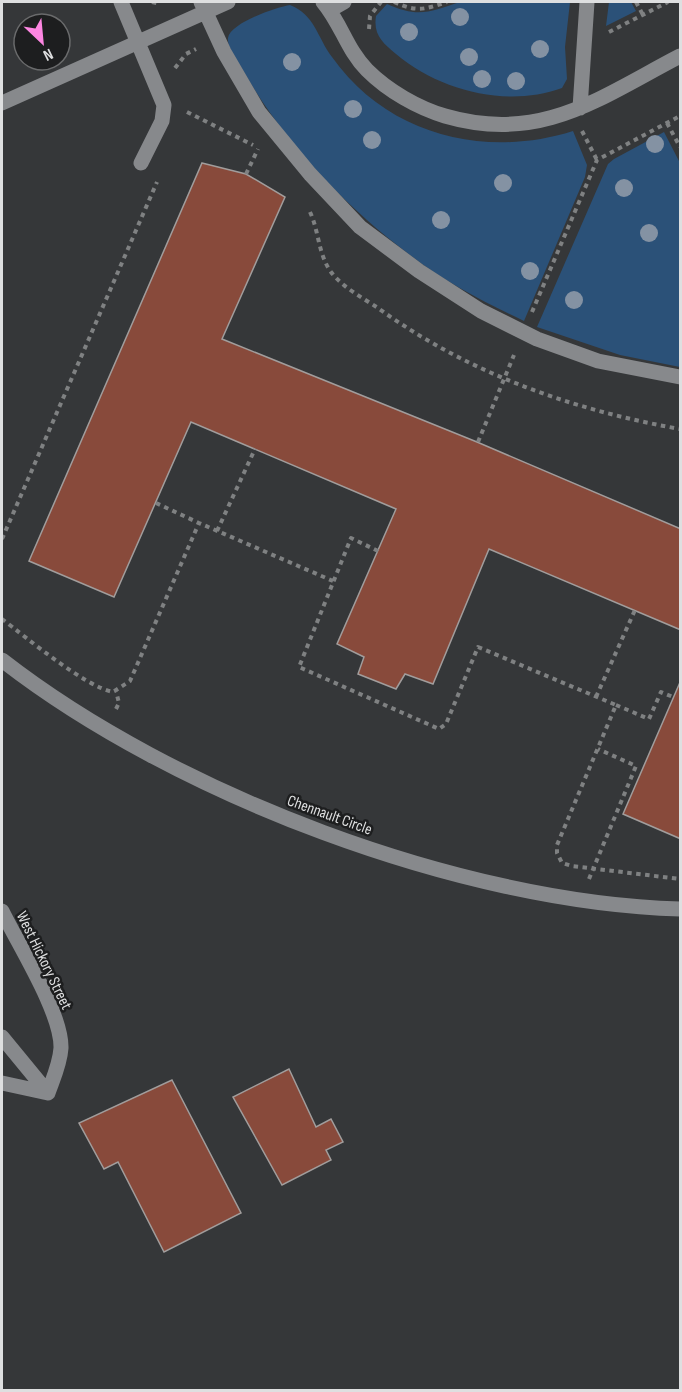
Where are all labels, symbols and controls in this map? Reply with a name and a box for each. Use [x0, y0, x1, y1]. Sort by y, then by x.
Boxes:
north arrow [12, 12, 72, 72]
text: N [40, 44, 56, 65]
street label: Chennault Circle [284, 791, 374, 840]
street label: West Hickory Street [12, 908, 76, 1013]

